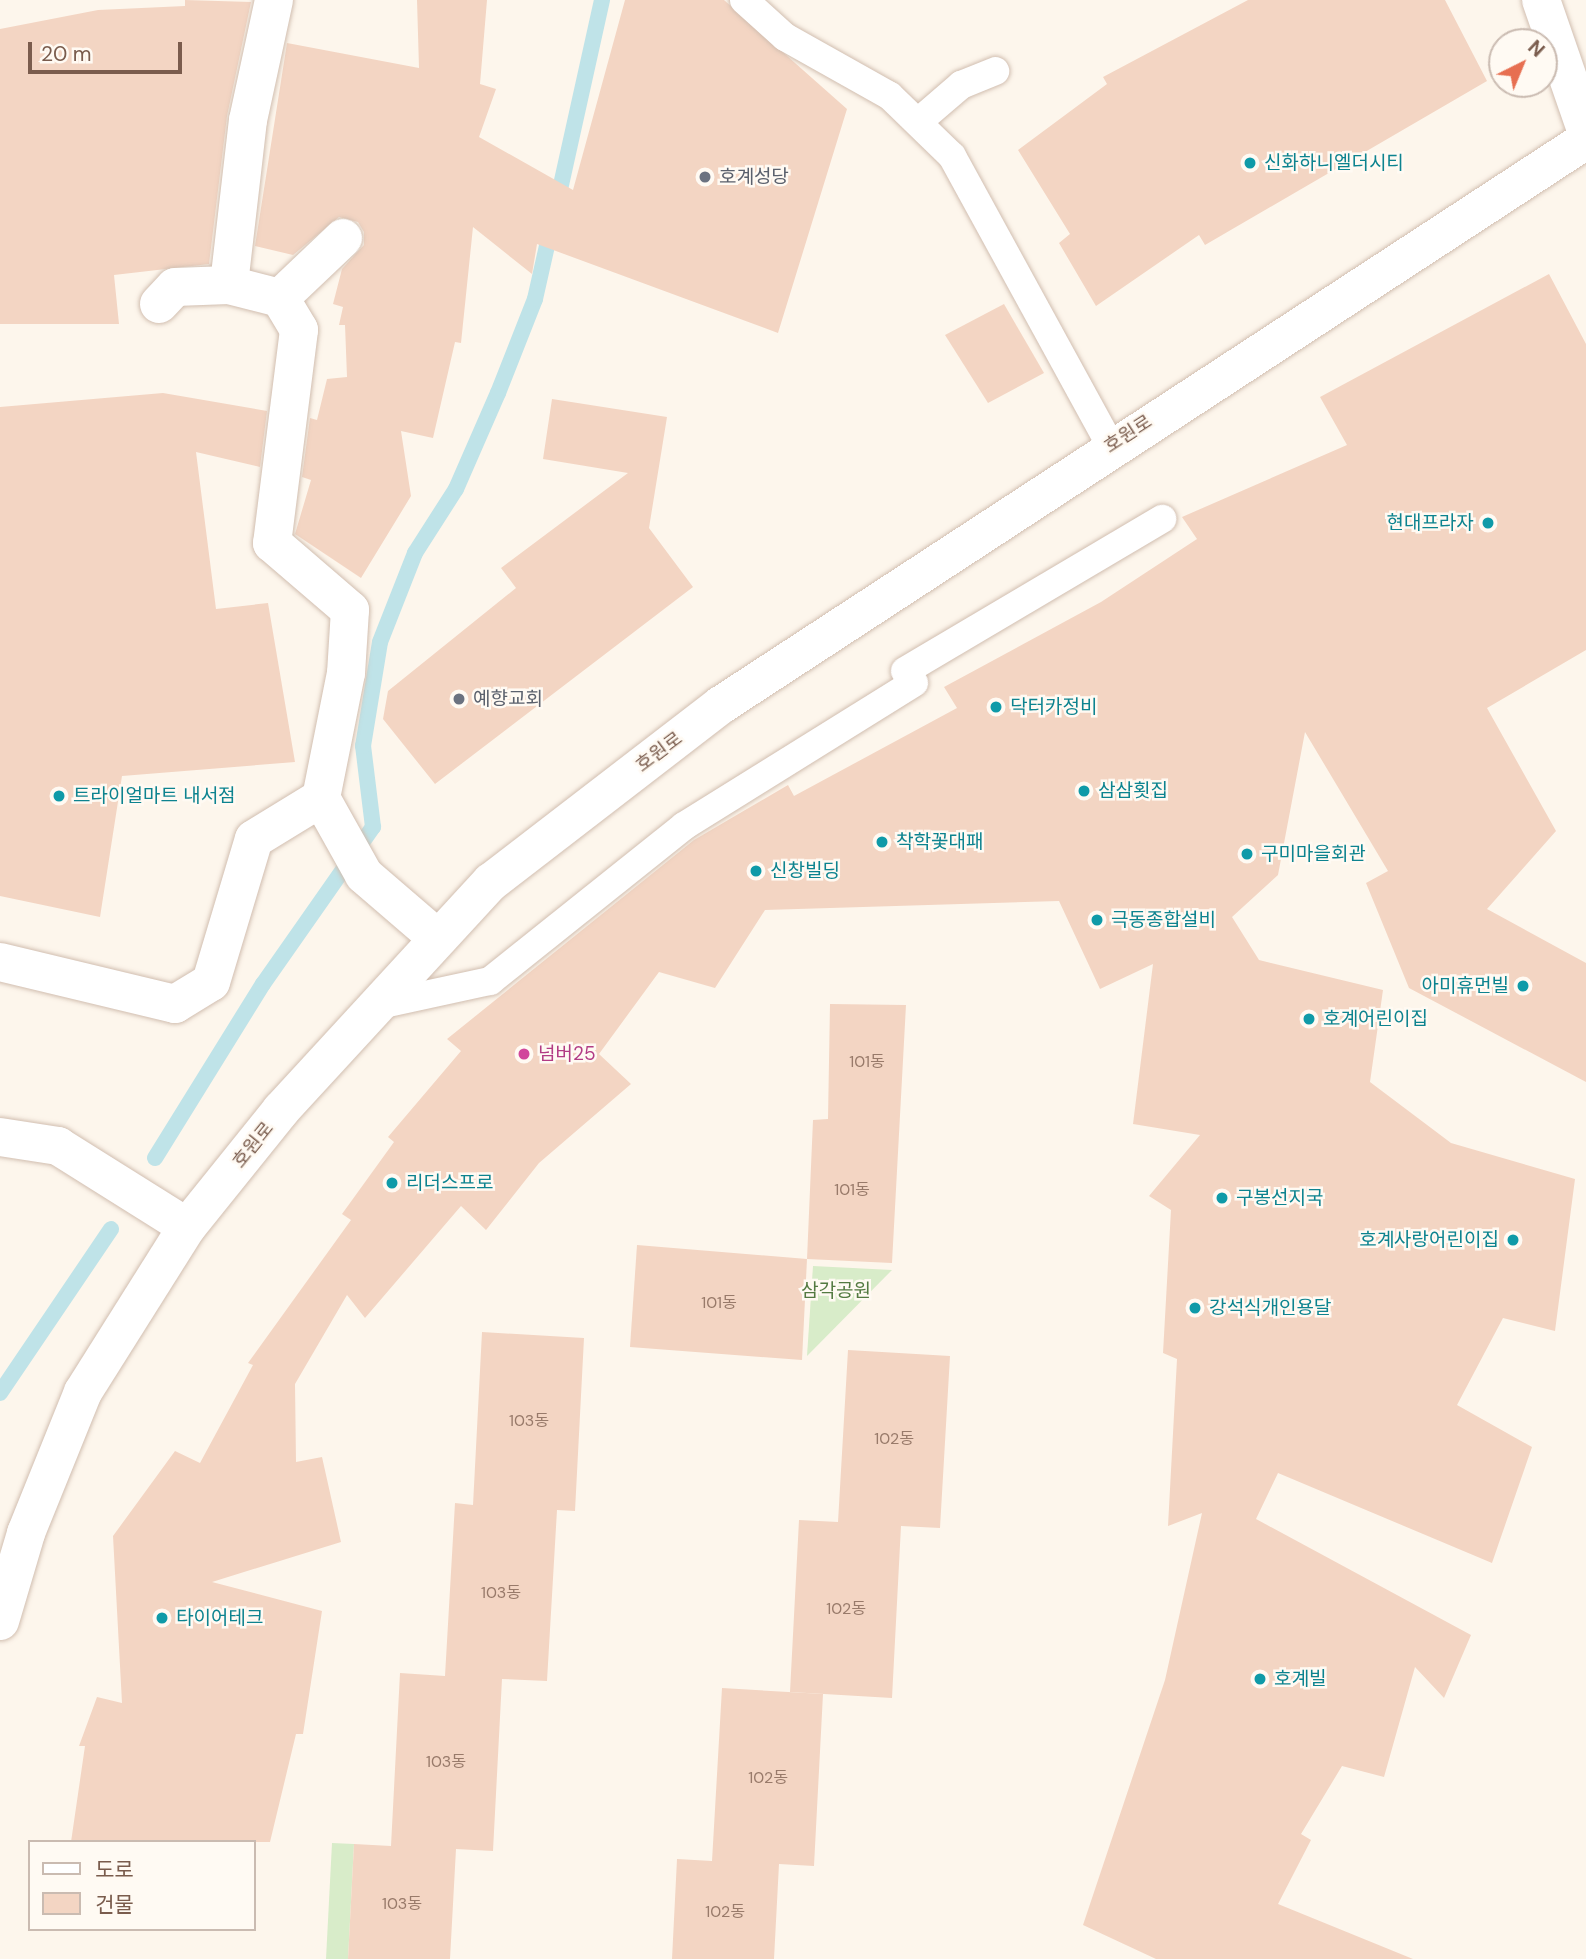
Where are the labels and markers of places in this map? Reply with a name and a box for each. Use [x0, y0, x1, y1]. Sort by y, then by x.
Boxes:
place label: 신화하니엘더시티 [1264, 152, 1404, 174]
marker: 신화하니엘더시티 [1242, 155, 1258, 171]
place label: 호계성당 [719, 166, 789, 188]
marker: 호계성당 [697, 169, 713, 185]
place label: 현대프라자 [1387, 512, 1474, 534]
marker: 현대프라자 [1480, 515, 1496, 531]
place label: 예향교회 [473, 688, 543, 710]
marker: 예향교회 [451, 691, 467, 707]
place label: 닥터카정비 [1010, 696, 1097, 718]
marker: 닥터카정비 [988, 699, 1004, 715]
place label: 삼삼횟집 [1098, 780, 1168, 802]
marker: 삼삼횟집 [1076, 783, 1092, 799]
place label: 트라이얼마트 내서점 [73, 785, 235, 807]
marker: 트라이얼마트 내서점 [51, 788, 67, 804]
place label: 착학꽃대패 [896, 831, 983, 853]
marker: 착학꽃대패 [874, 834, 890, 850]
place label: 구미마을회관 [1261, 843, 1366, 865]
marker: 구미마을회관 [1239, 846, 1255, 862]
place label: 신창빌딩 [770, 860, 840, 882]
marker: 신창빌딩 [748, 863, 764, 879]
place label: 극동종합설비 [1111, 909, 1216, 931]
marker: 극동종합설비 [1089, 912, 1105, 928]
place label: 아미휴먼빌 [1422, 975, 1509, 997]
marker: 아미휴먼빌 [1515, 978, 1531, 994]
place label: 호계어린이집 [1323, 1008, 1428, 1030]
marker: 호계어린이집 [1301, 1011, 1317, 1027]
place label: 넘버25 [538, 1043, 595, 1065]
marker: 넘버25 [516, 1046, 532, 1062]
place label: 리더스프로 [406, 1172, 493, 1194]
marker: 리더스프로 [384, 1175, 400, 1191]
place label: 구봉선지국 [1236, 1187, 1323, 1209]
marker: 구봉선지국 [1214, 1190, 1230, 1206]
place label: 호계사랑어린이집 [1359, 1229, 1499, 1251]
marker: 호계사랑어린이집 [1505, 1232, 1521, 1248]
place label: 강석식개인용달 [1209, 1297, 1331, 1319]
marker: 강석식개인용달 [1187, 1300, 1203, 1316]
place label: 타이어테크 [176, 1607, 263, 1629]
marker: 타이어테크 [154, 1610, 170, 1626]
place label: 호계빌 [1274, 1668, 1326, 1690]
marker: 호계빌 [1252, 1671, 1268, 1687]

